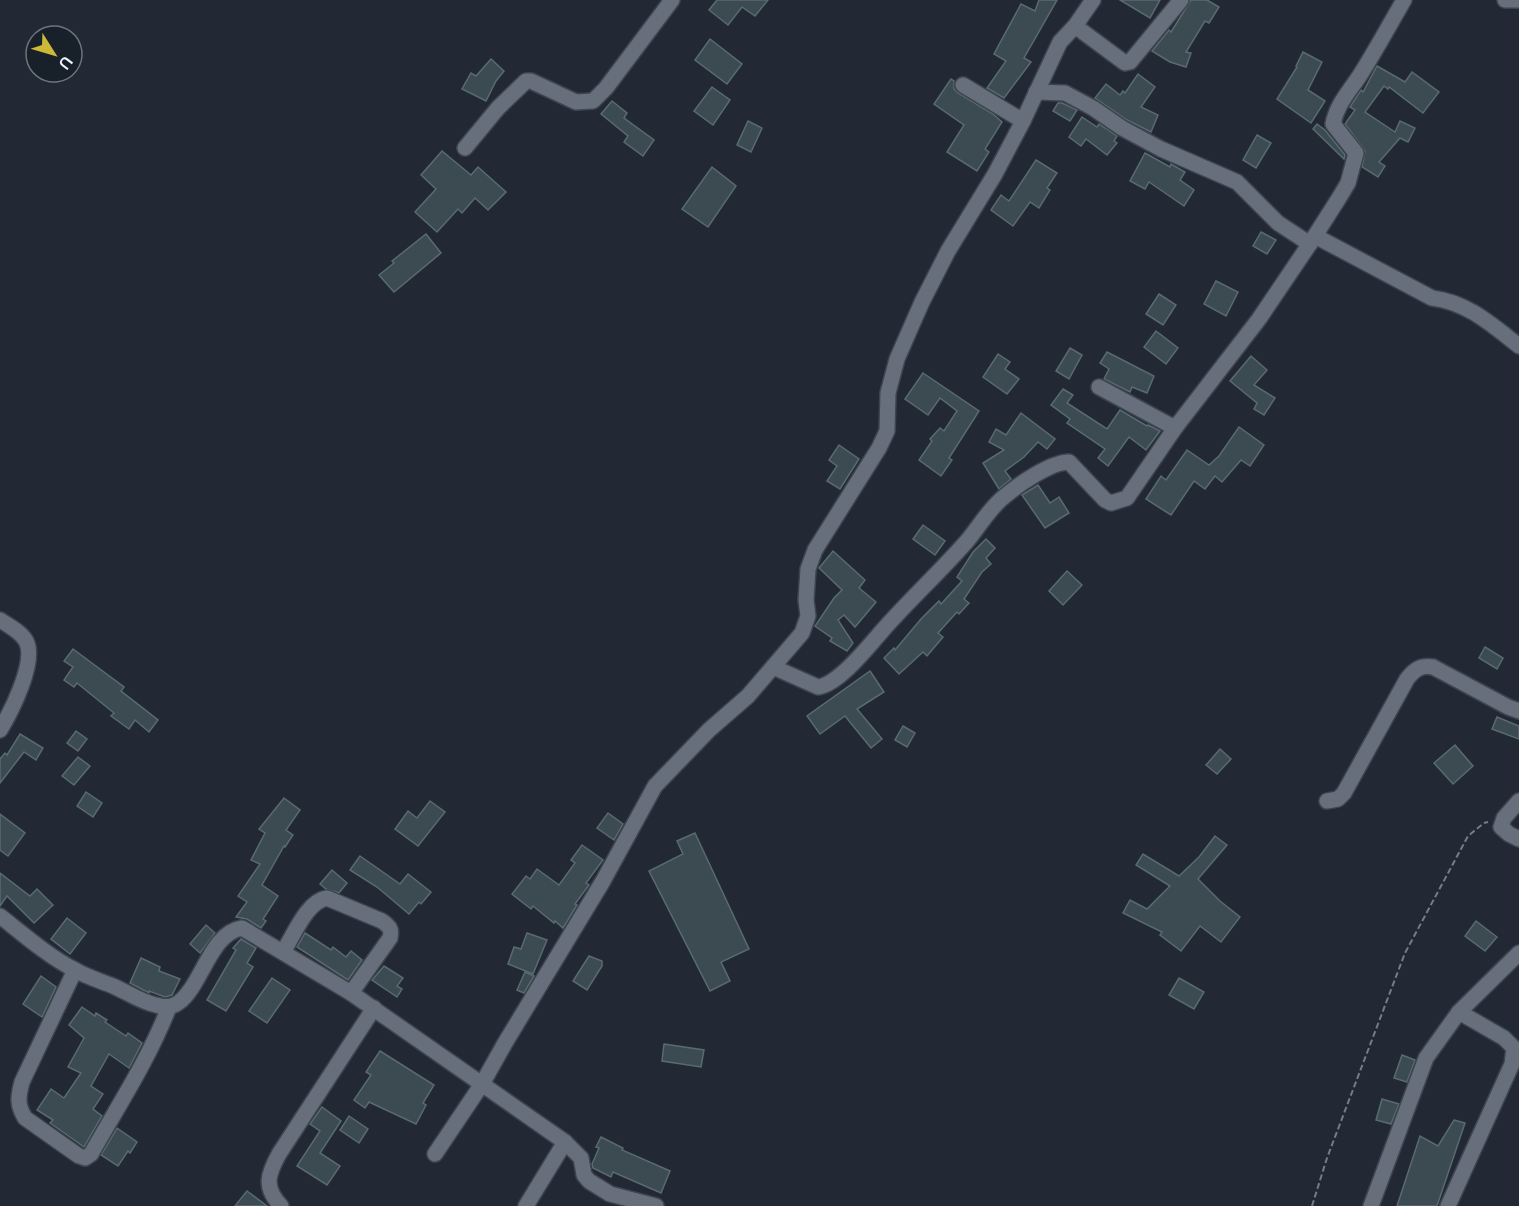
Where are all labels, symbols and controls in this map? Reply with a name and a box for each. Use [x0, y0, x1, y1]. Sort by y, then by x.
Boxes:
north arrow [24, 24, 84, 84]
text: U [54, 52, 78, 74]

